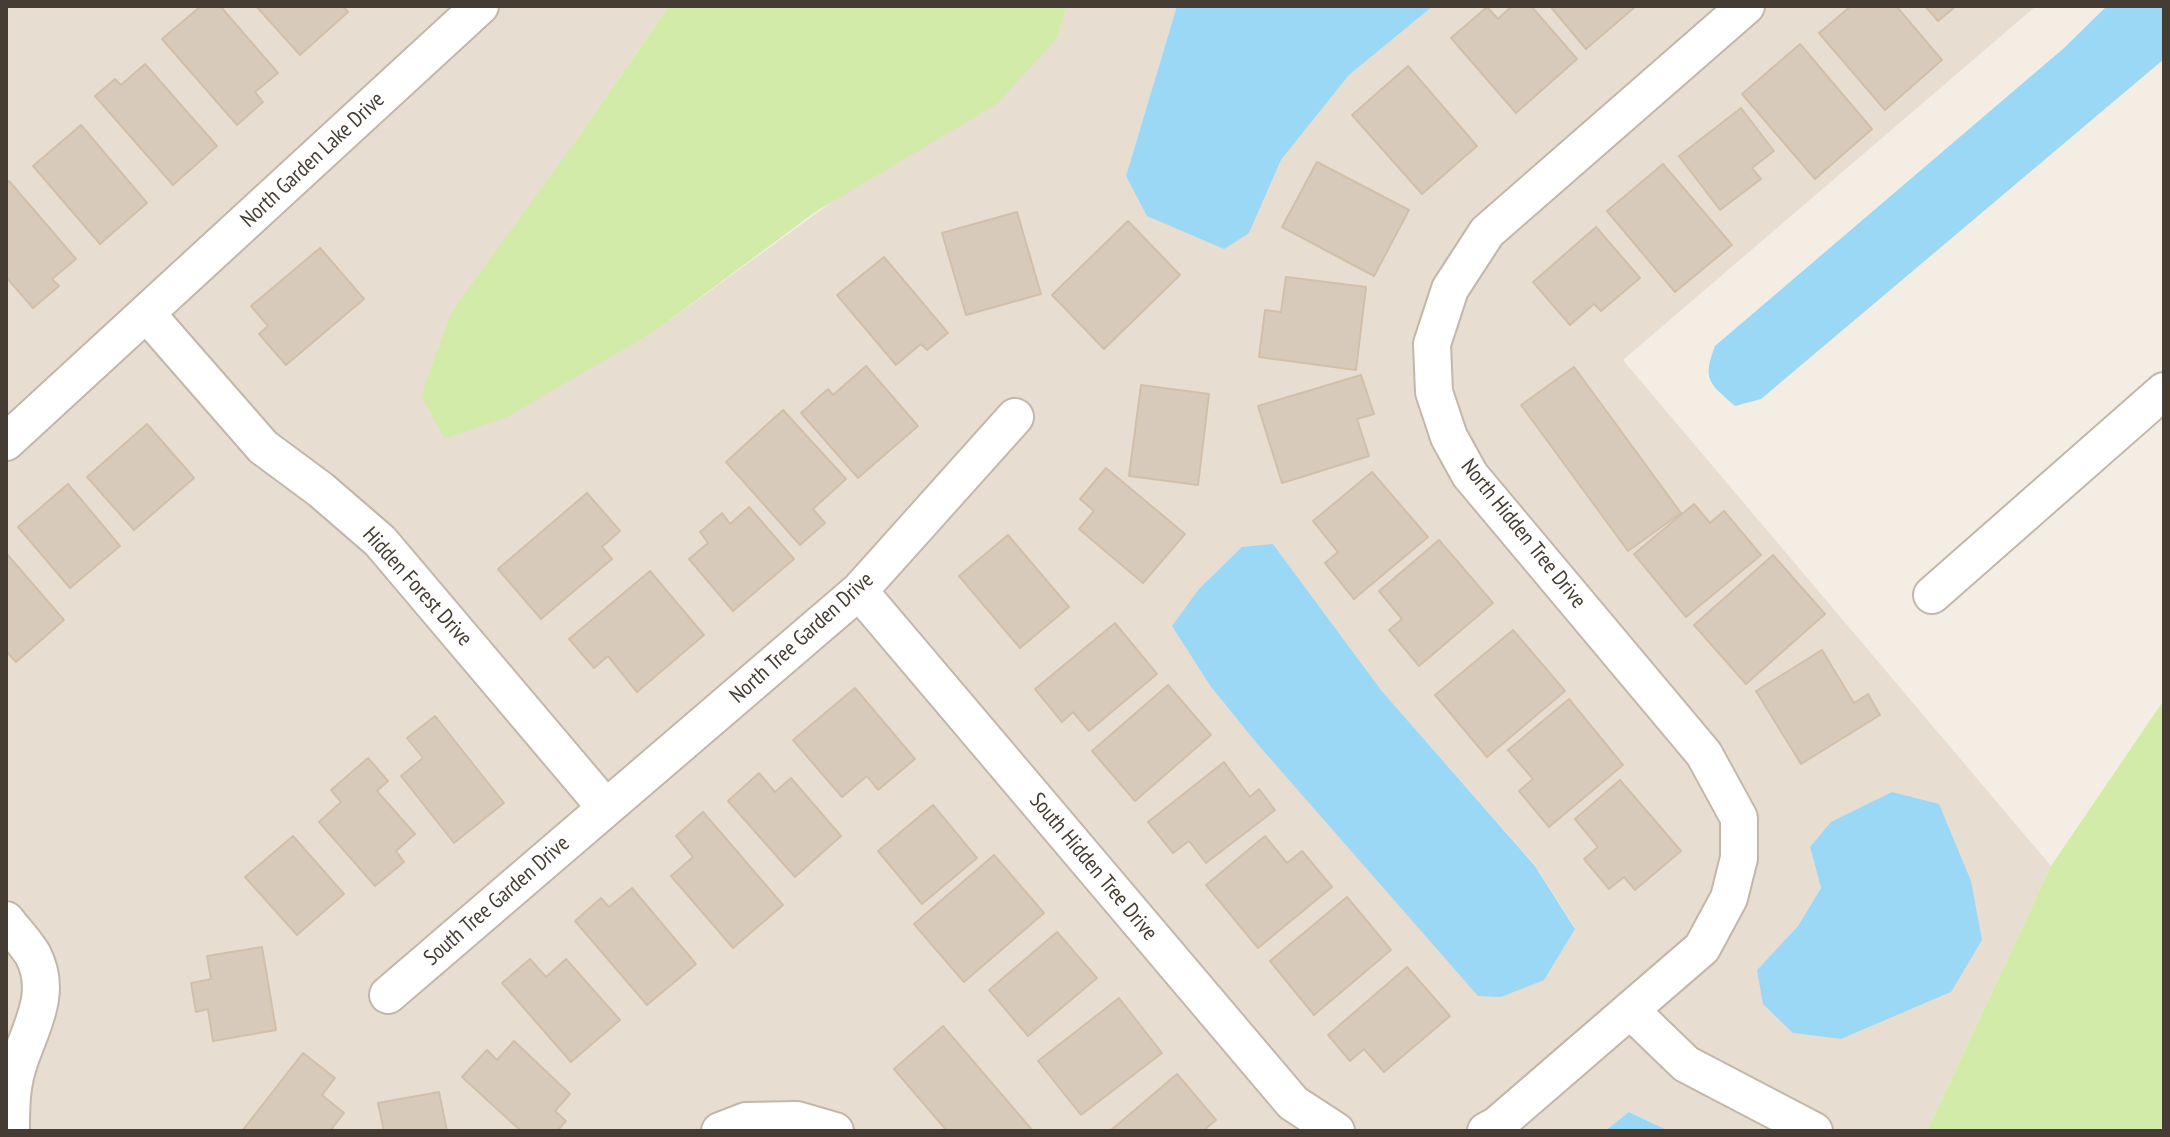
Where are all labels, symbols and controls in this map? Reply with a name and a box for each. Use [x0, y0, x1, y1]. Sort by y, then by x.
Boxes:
street label: North Garden Lake Drive [236, 87, 390, 233]
street label: North Hidden Tree Drive [1455, 454, 1591, 614]
street label: Hidden Forest Drive [357, 522, 477, 652]
street label: North Tree Garden Drive [725, 567, 879, 709]
street label: South Hidden Tree Drive [1024, 788, 1162, 946]
street label: South Tree Garden Drive [419, 831, 575, 971]

